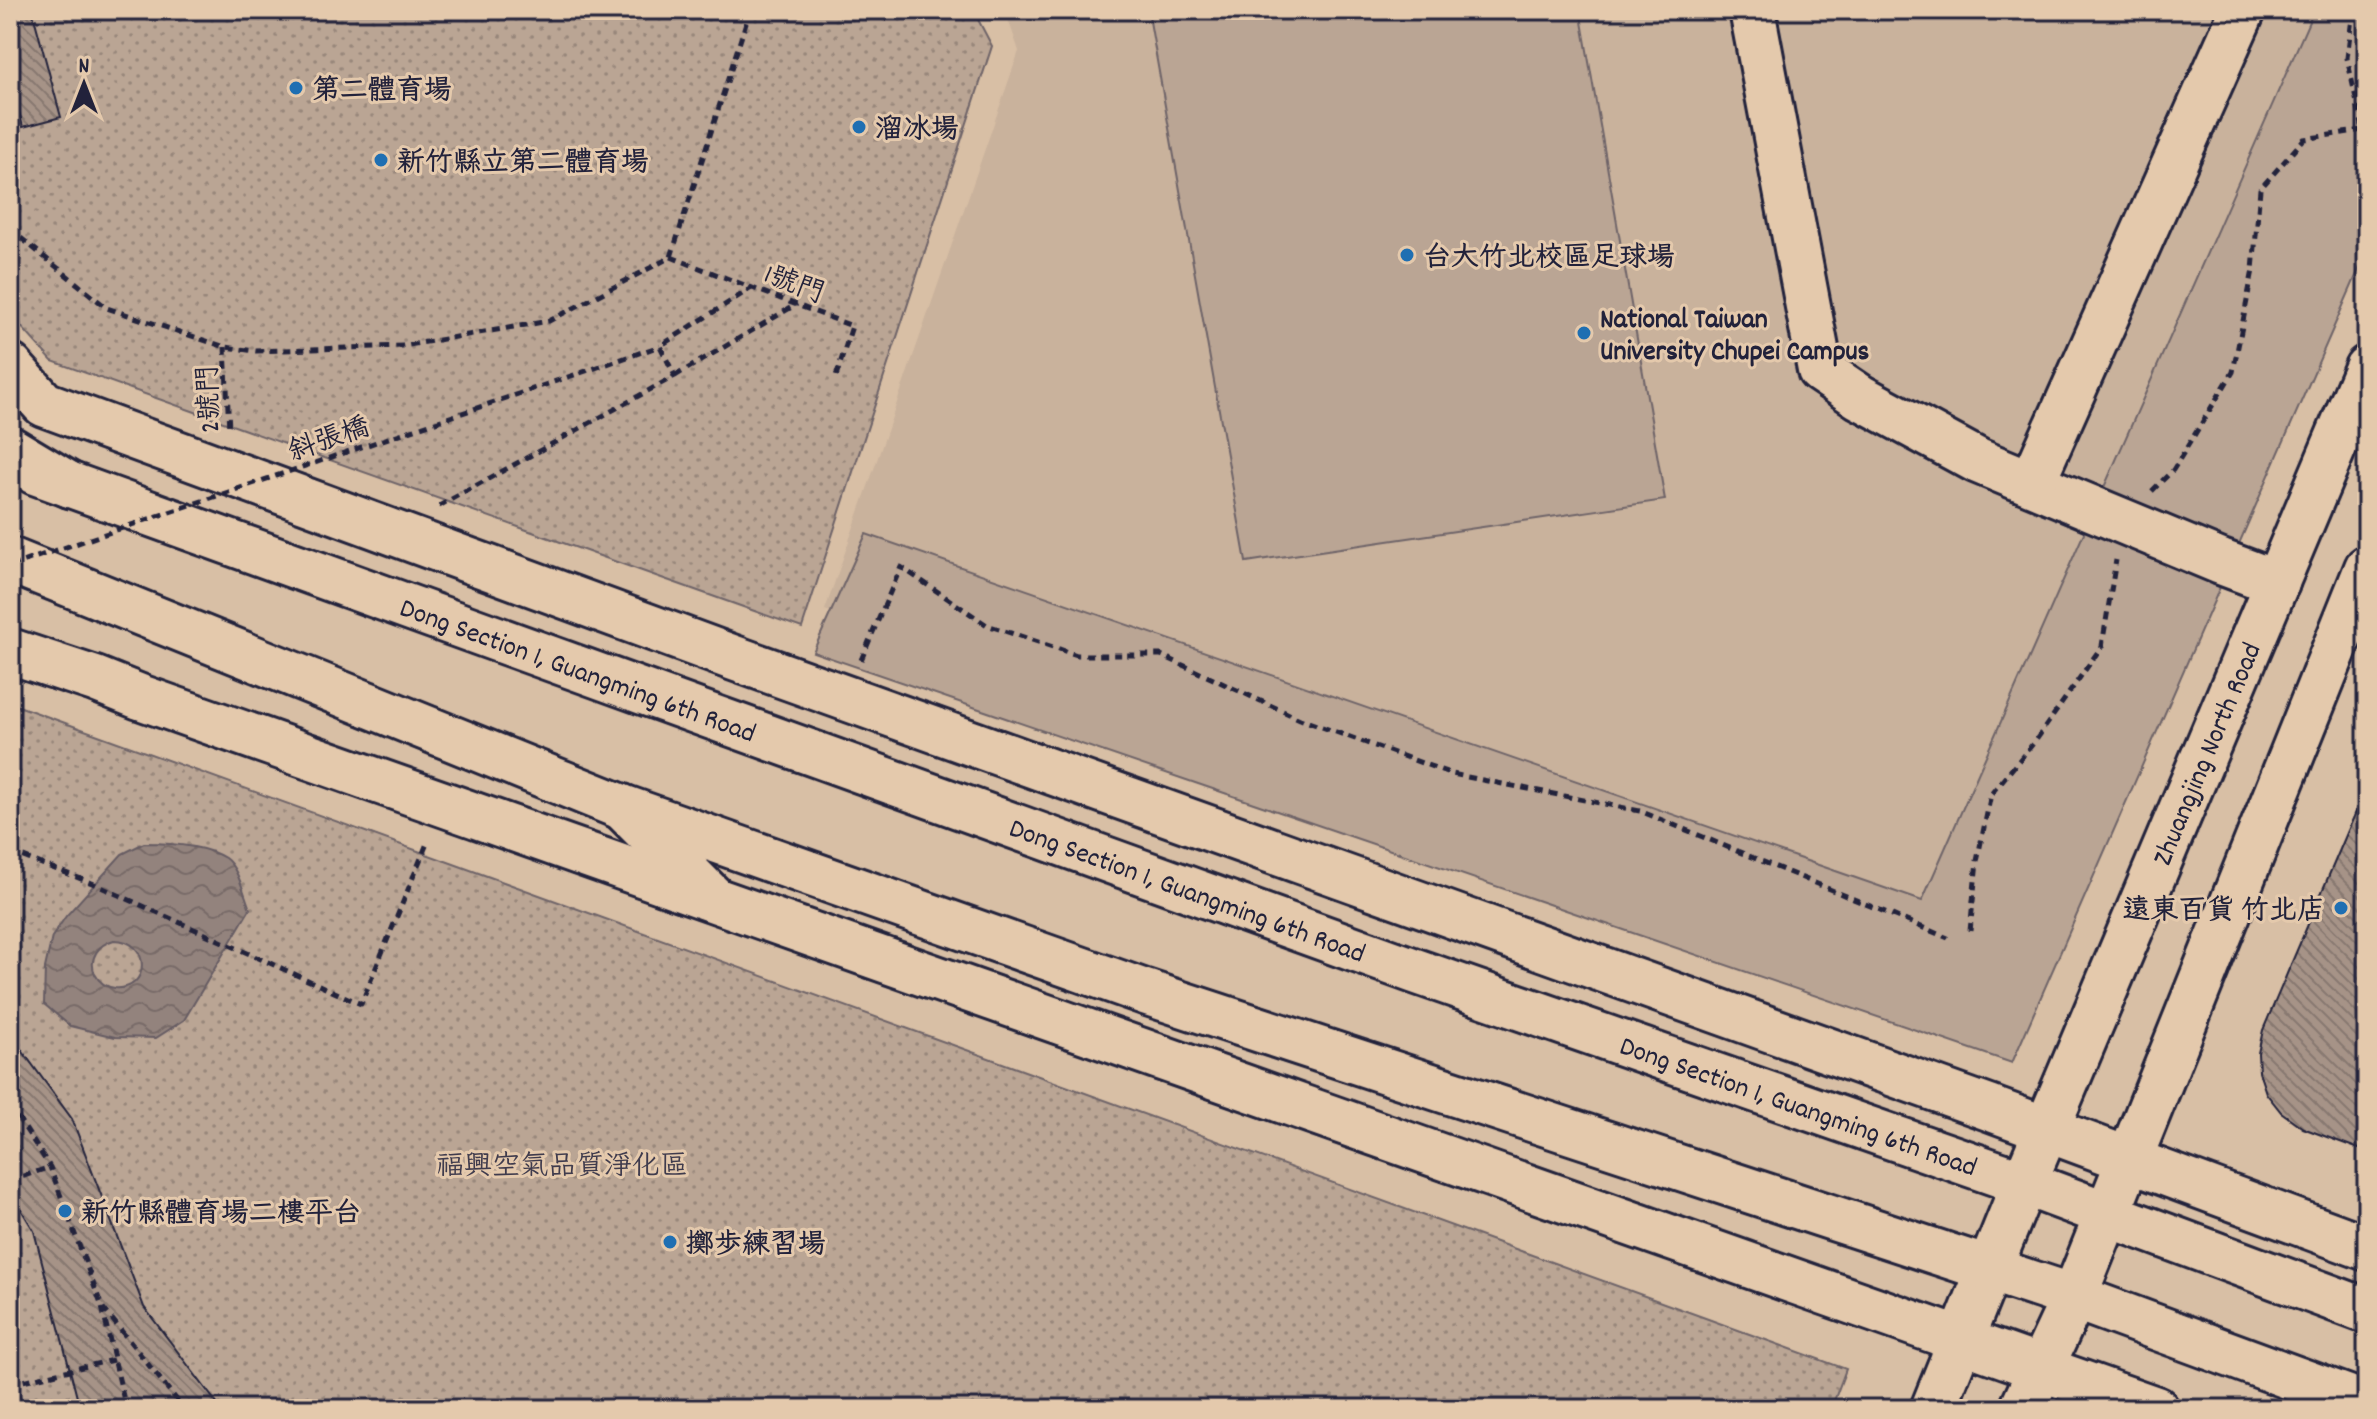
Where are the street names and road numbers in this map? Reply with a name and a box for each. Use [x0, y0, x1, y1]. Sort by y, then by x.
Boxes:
street label: 1號門 [757, 257, 829, 316]
street label: 2號門 [191, 364, 233, 434]
street label: 斜張橋 [283, 409, 376, 474]
street label: Dong Section 1, Guangming 6th Road [393, 591, 760, 756]
street label: Zhuangjing North Road [2145, 637, 2274, 873]
street label: Dong Section 1, Guangming 6th Road [1003, 811, 1370, 976]
street label: Dong Section 1, Guangming 6th Road [1613, 1029, 1981, 1190]

